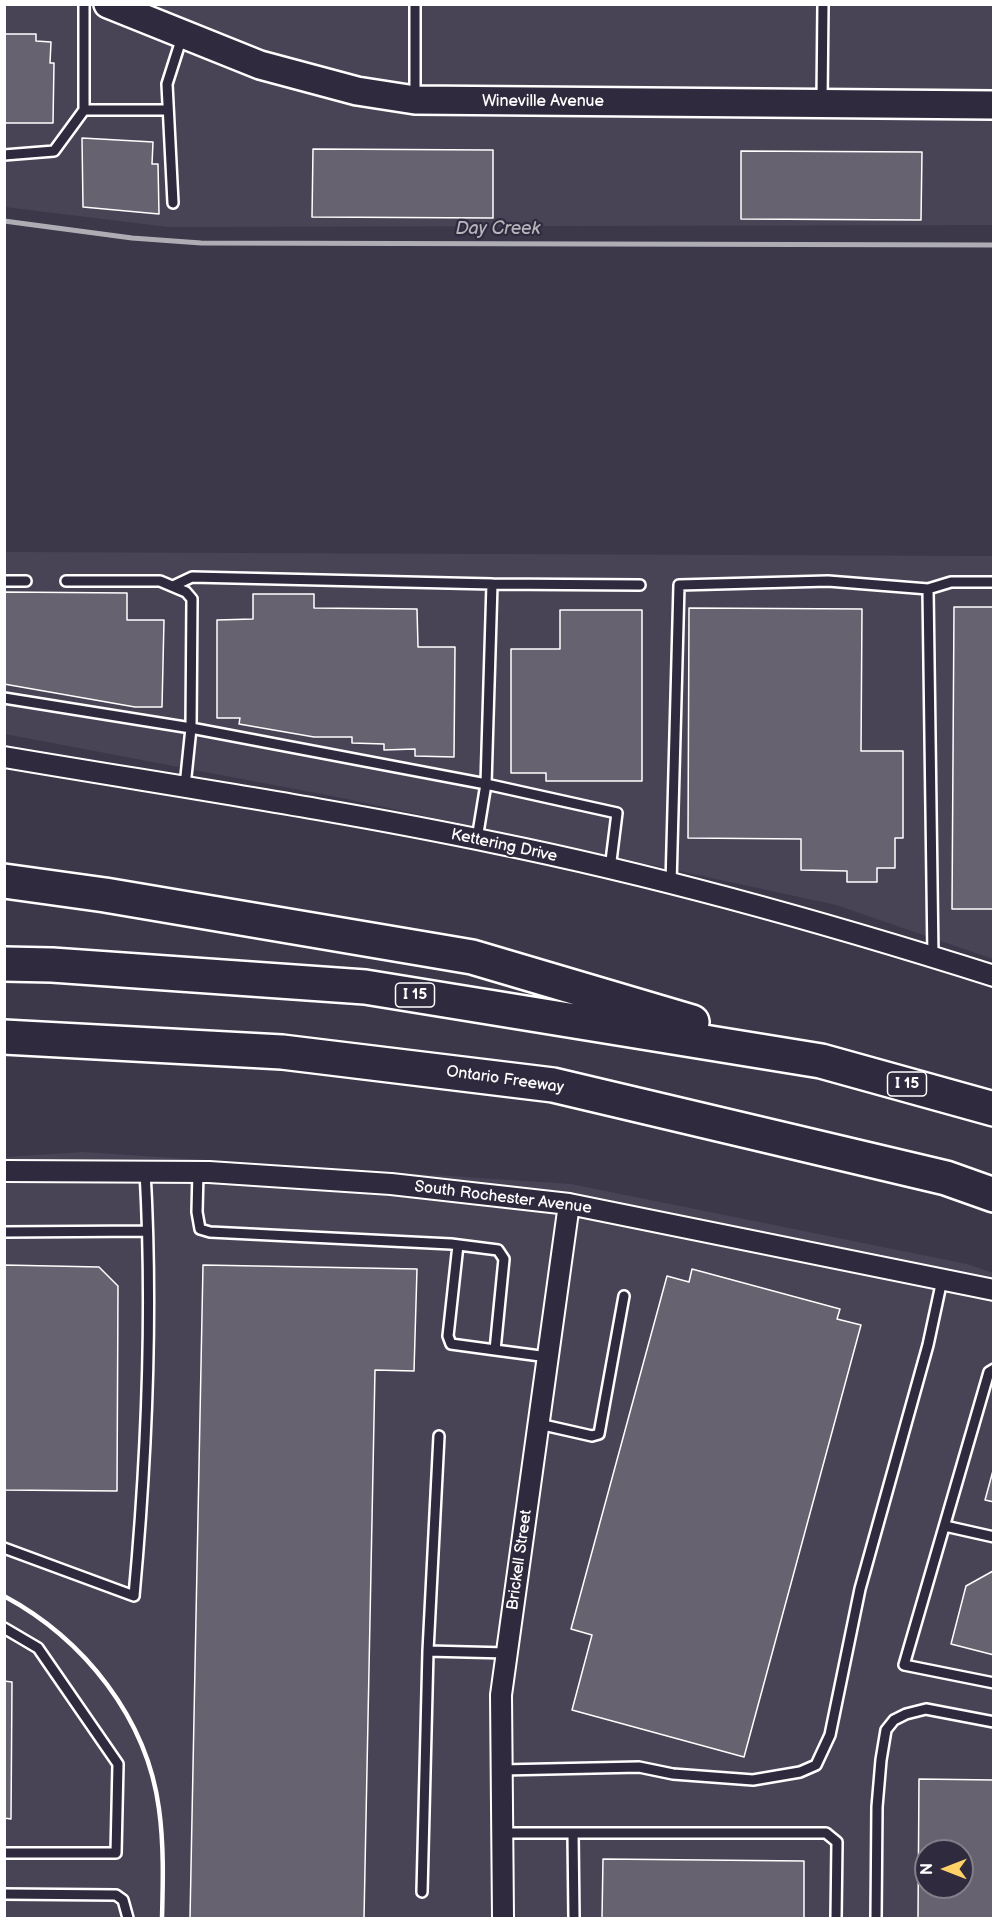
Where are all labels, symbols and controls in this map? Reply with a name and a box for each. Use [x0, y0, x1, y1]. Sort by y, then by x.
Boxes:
street label: Wineville Avenue [482, 92, 604, 112]
water label: Day Creek [456, 218, 540, 240]
street label: Kettering Drive [449, 825, 559, 867]
road number: I 15 [396, 983, 434, 1007]
street label: Ontario Freeway [445, 1062, 565, 1098]
road number: I 15 [888, 1072, 926, 1096]
street label: South Rochester Avenue [413, 1178, 593, 1218]
street label: Brickell Street [503, 1508, 537, 1612]
north arrow [914, 1839, 974, 1899]
text: N [918, 1863, 937, 1875]

